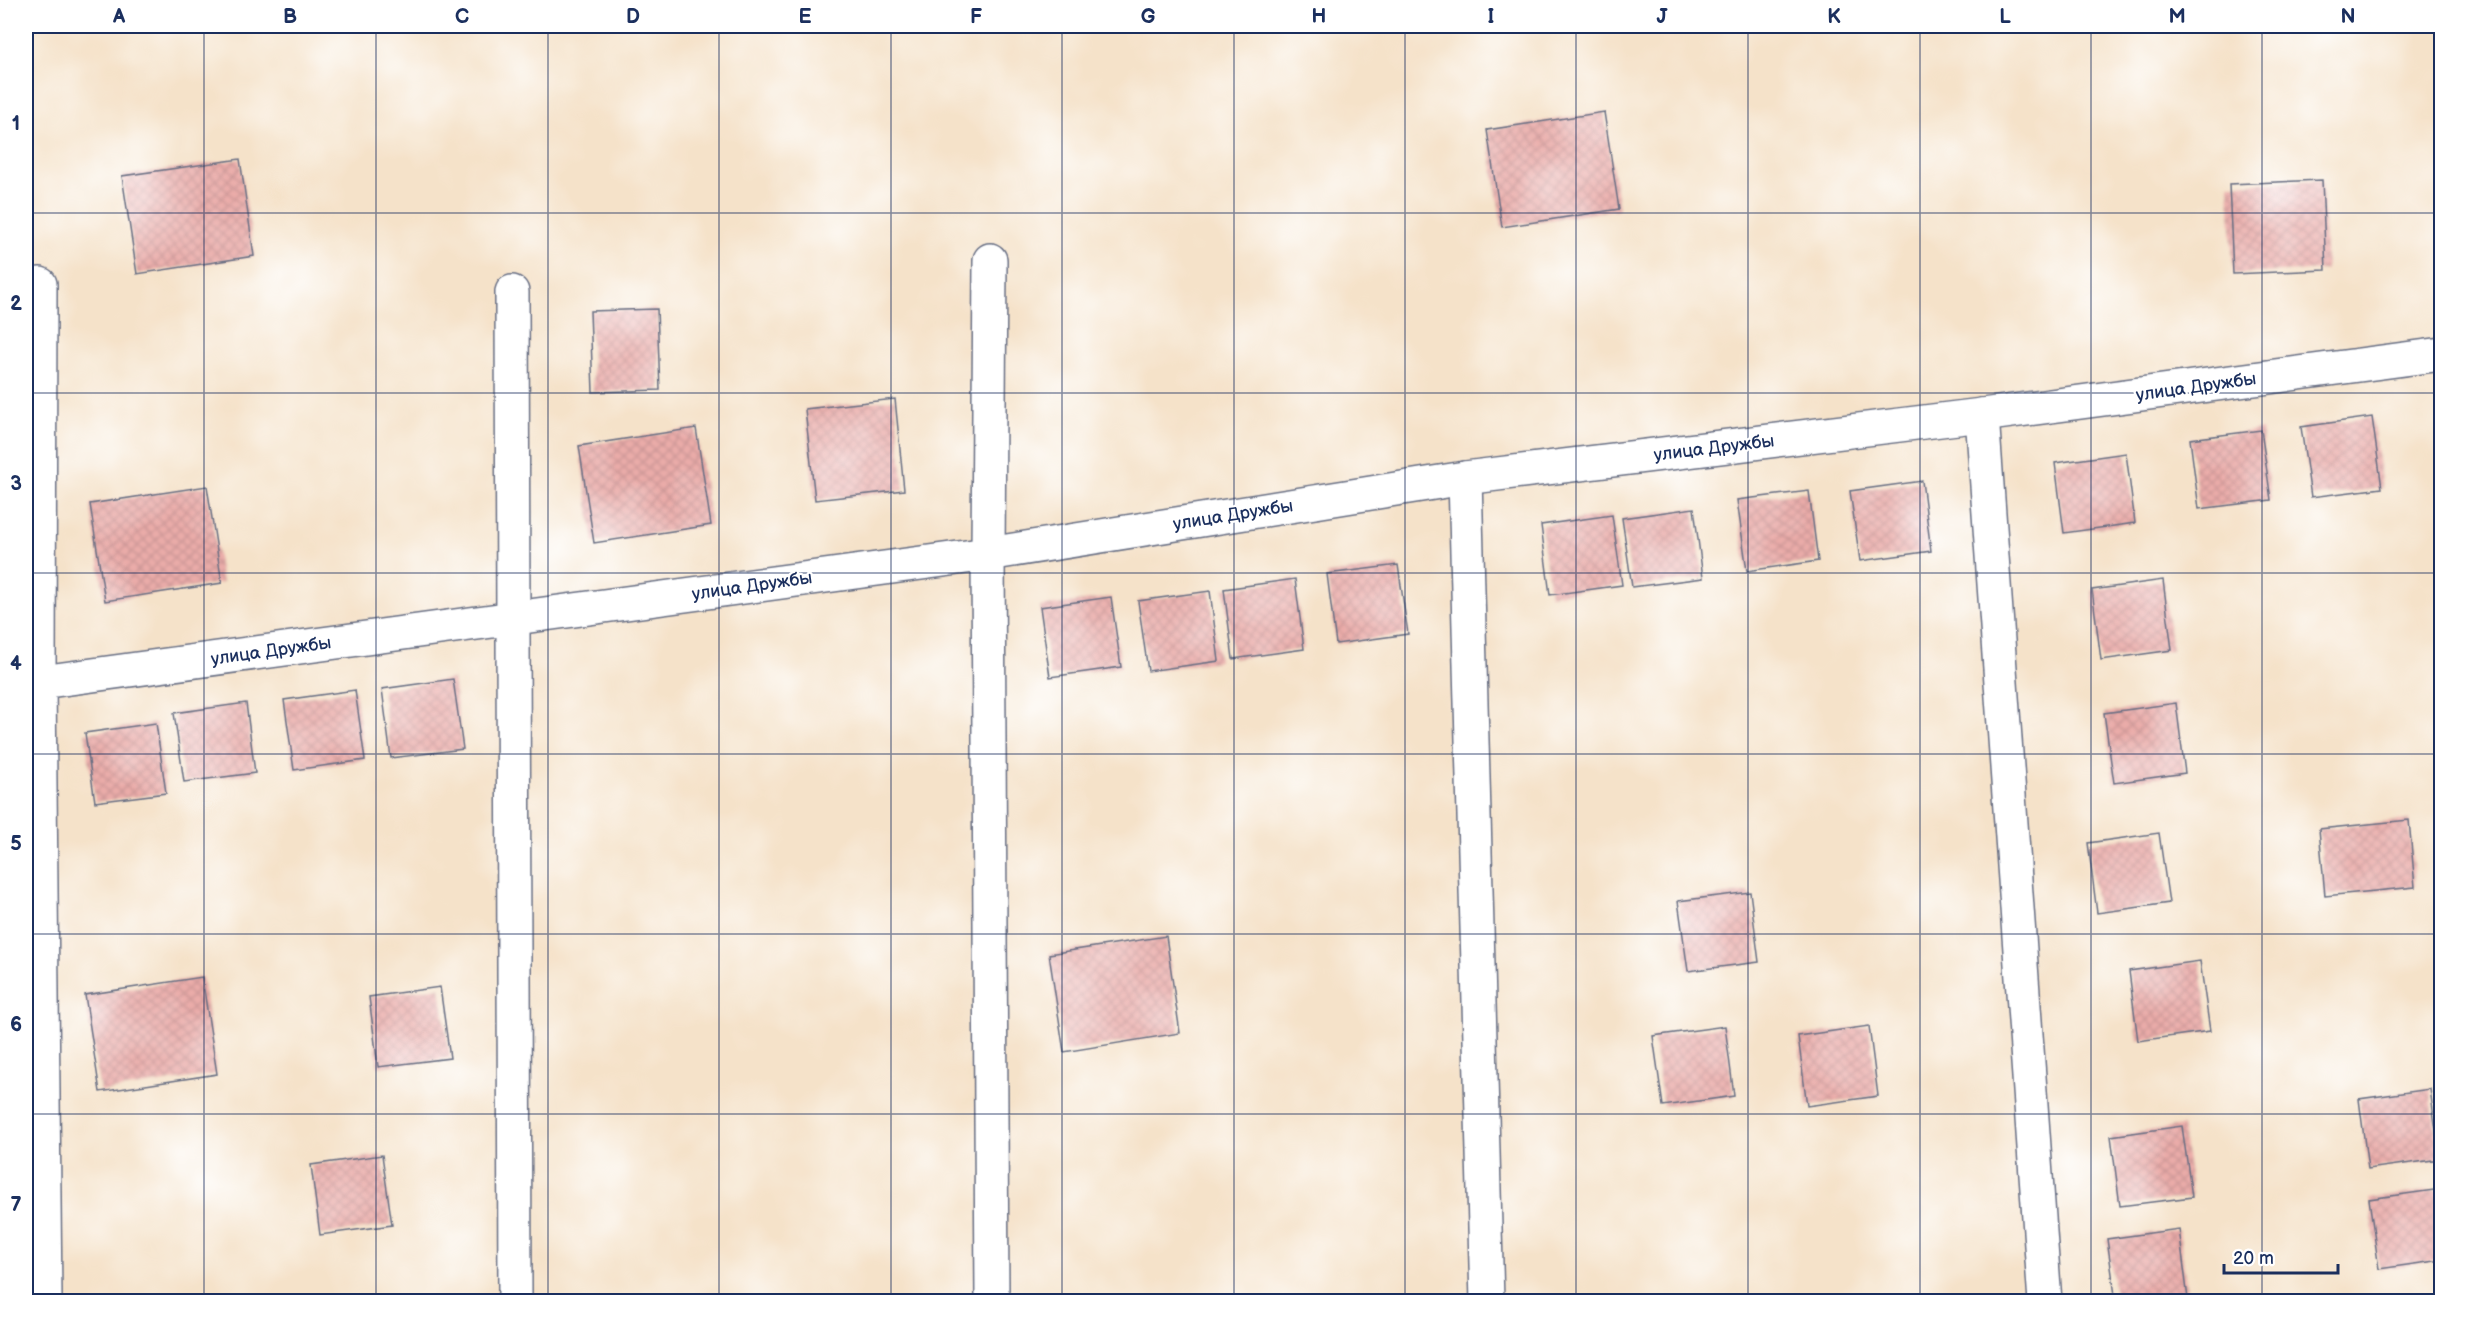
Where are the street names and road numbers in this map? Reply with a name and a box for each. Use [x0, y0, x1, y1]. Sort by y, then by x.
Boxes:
street label: улица Дружбы [2135, 368, 2257, 406]
street label: улица Дружбы [1653, 430, 1775, 466]
street label: улица Дружбы [1172, 495, 1294, 535]
street label: улица Дружбы [691, 567, 813, 605]
street label: улица Дружбы [210, 632, 332, 670]

